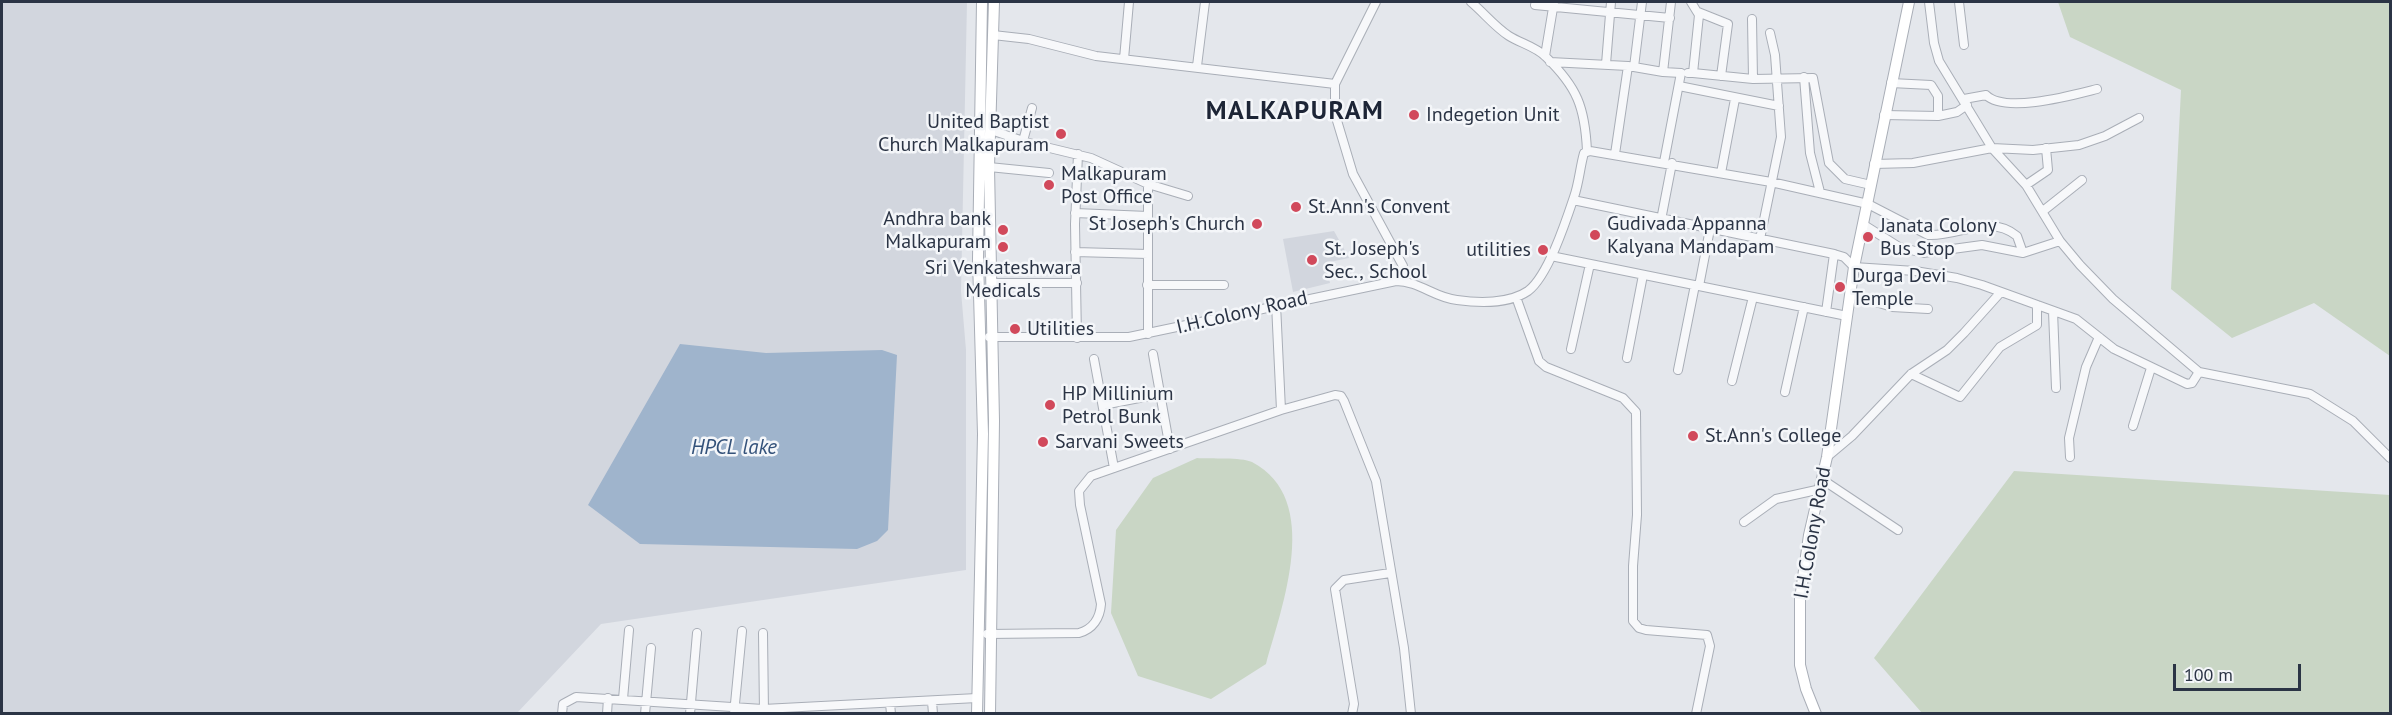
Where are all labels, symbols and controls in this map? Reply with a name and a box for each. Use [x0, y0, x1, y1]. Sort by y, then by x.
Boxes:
district label: MALKAPURAM [1206, 96, 1384, 128]
place label: Indegetion Unit [1426, 103, 1560, 127]
marker: Indegetion Unit [1407, 108, 1421, 122]
place label: United Baptist Church Malkapuram [878, 110, 1049, 157]
marker: United Baptist Church Malkapuram [1054, 127, 1068, 141]
place label: Malkapuram Post Office [1061, 162, 1167, 209]
marker: Malkapuram Post Office [1042, 178, 1056, 192]
place label: St.Ann's Convent [1308, 195, 1450, 219]
marker: St.Ann's Convent [1289, 200, 1303, 214]
place label: Andhra bank Malkapuram [883, 207, 991, 254]
place label: St Joseph's Church [1089, 212, 1245, 236]
place label: Gudivada Appanna Kalyana Mandapam [1607, 212, 1774, 259]
place label: Janata Colony Bus Stop [1880, 214, 1997, 261]
marker: St Joseph's Church [1250, 217, 1264, 231]
marker: Andhra bank Malkapuram [996, 223, 1010, 237]
marker: Gudivada Appanna Kalyana Mandapam [1588, 228, 1602, 242]
marker: Janata Colony Bus Stop [1861, 230, 1875, 244]
place label: St. Joseph's Sec., School [1324, 237, 1427, 284]
place label: utilities [1466, 238, 1531, 262]
marker: Sri Venkateshwara Medicals [996, 240, 1010, 254]
marker: utilities [1536, 243, 1550, 257]
marker: St. Joseph's Sec., School [1305, 253, 1319, 267]
place label: Sri Venkateshwara Medicals [925, 256, 1081, 303]
place label: Durga Devi Temple [1852, 264, 1946, 311]
marker: Durga Devi Temple [1833, 280, 1847, 294]
street label: I.H.Colony Road [1174, 286, 1310, 340]
place label: Utilities [1027, 317, 1094, 341]
marker: Utilities [1008, 322, 1022, 336]
place label: HP Millinium Petrol Bunk [1062, 382, 1173, 429]
marker: HP Millinium Petrol Bunk [1043, 398, 1057, 412]
place label: St.Ann's College [1705, 424, 1841, 448]
marker: St.Ann's College [1686, 429, 1700, 443]
place label: Sarvani Sweets [1055, 430, 1184, 454]
water label: HPCL lake [691, 435, 777, 461]
marker: Sarvani Sweets [1036, 435, 1050, 449]
street label: I.H.Colony Road [1790, 465, 1836, 601]
scale bar [2176, 652, 2304, 690]
text: 100 m [2184, 663, 2233, 686]

